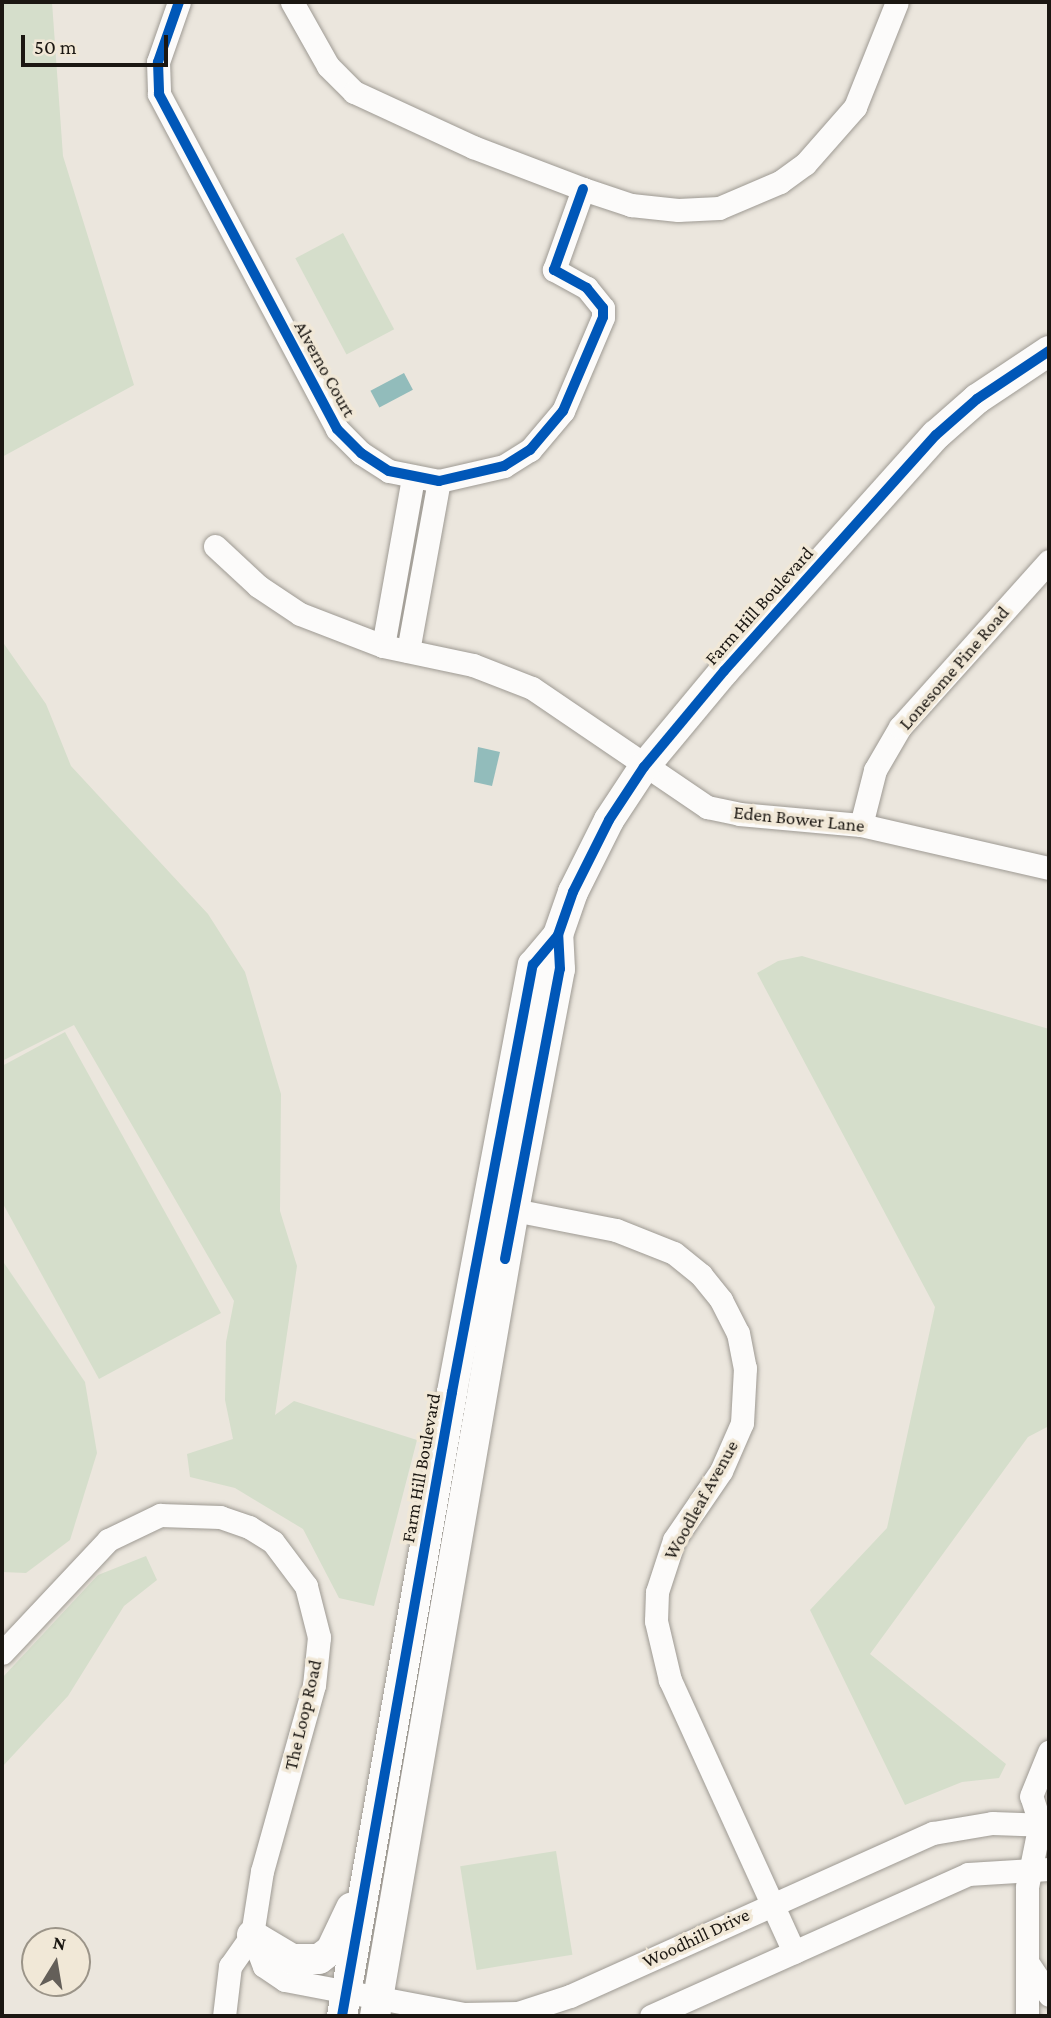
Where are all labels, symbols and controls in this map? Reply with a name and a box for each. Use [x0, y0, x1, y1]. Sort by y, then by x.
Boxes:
scale bar [24, 21, 172, 65]
text: 50 m [34, 35, 77, 59]
street label: Alverno Court [289, 317, 361, 421]
street label: Farm Hill Boulevard [700, 542, 818, 670]
street label: Lonesome Pine Road [894, 601, 1014, 735]
street label: Eden Bower Lane [732, 801, 866, 837]
street label: Farm Hill Boulevard [397, 1392, 445, 1544]
street label: Woodleaf Avenue [659, 1436, 743, 1564]
street label: The Loop Road [279, 1657, 327, 1773]
street label: Woodhill Drive [639, 1903, 753, 1973]
north arrow [21, 1927, 91, 1997]
text: N [51, 1931, 68, 1954]

